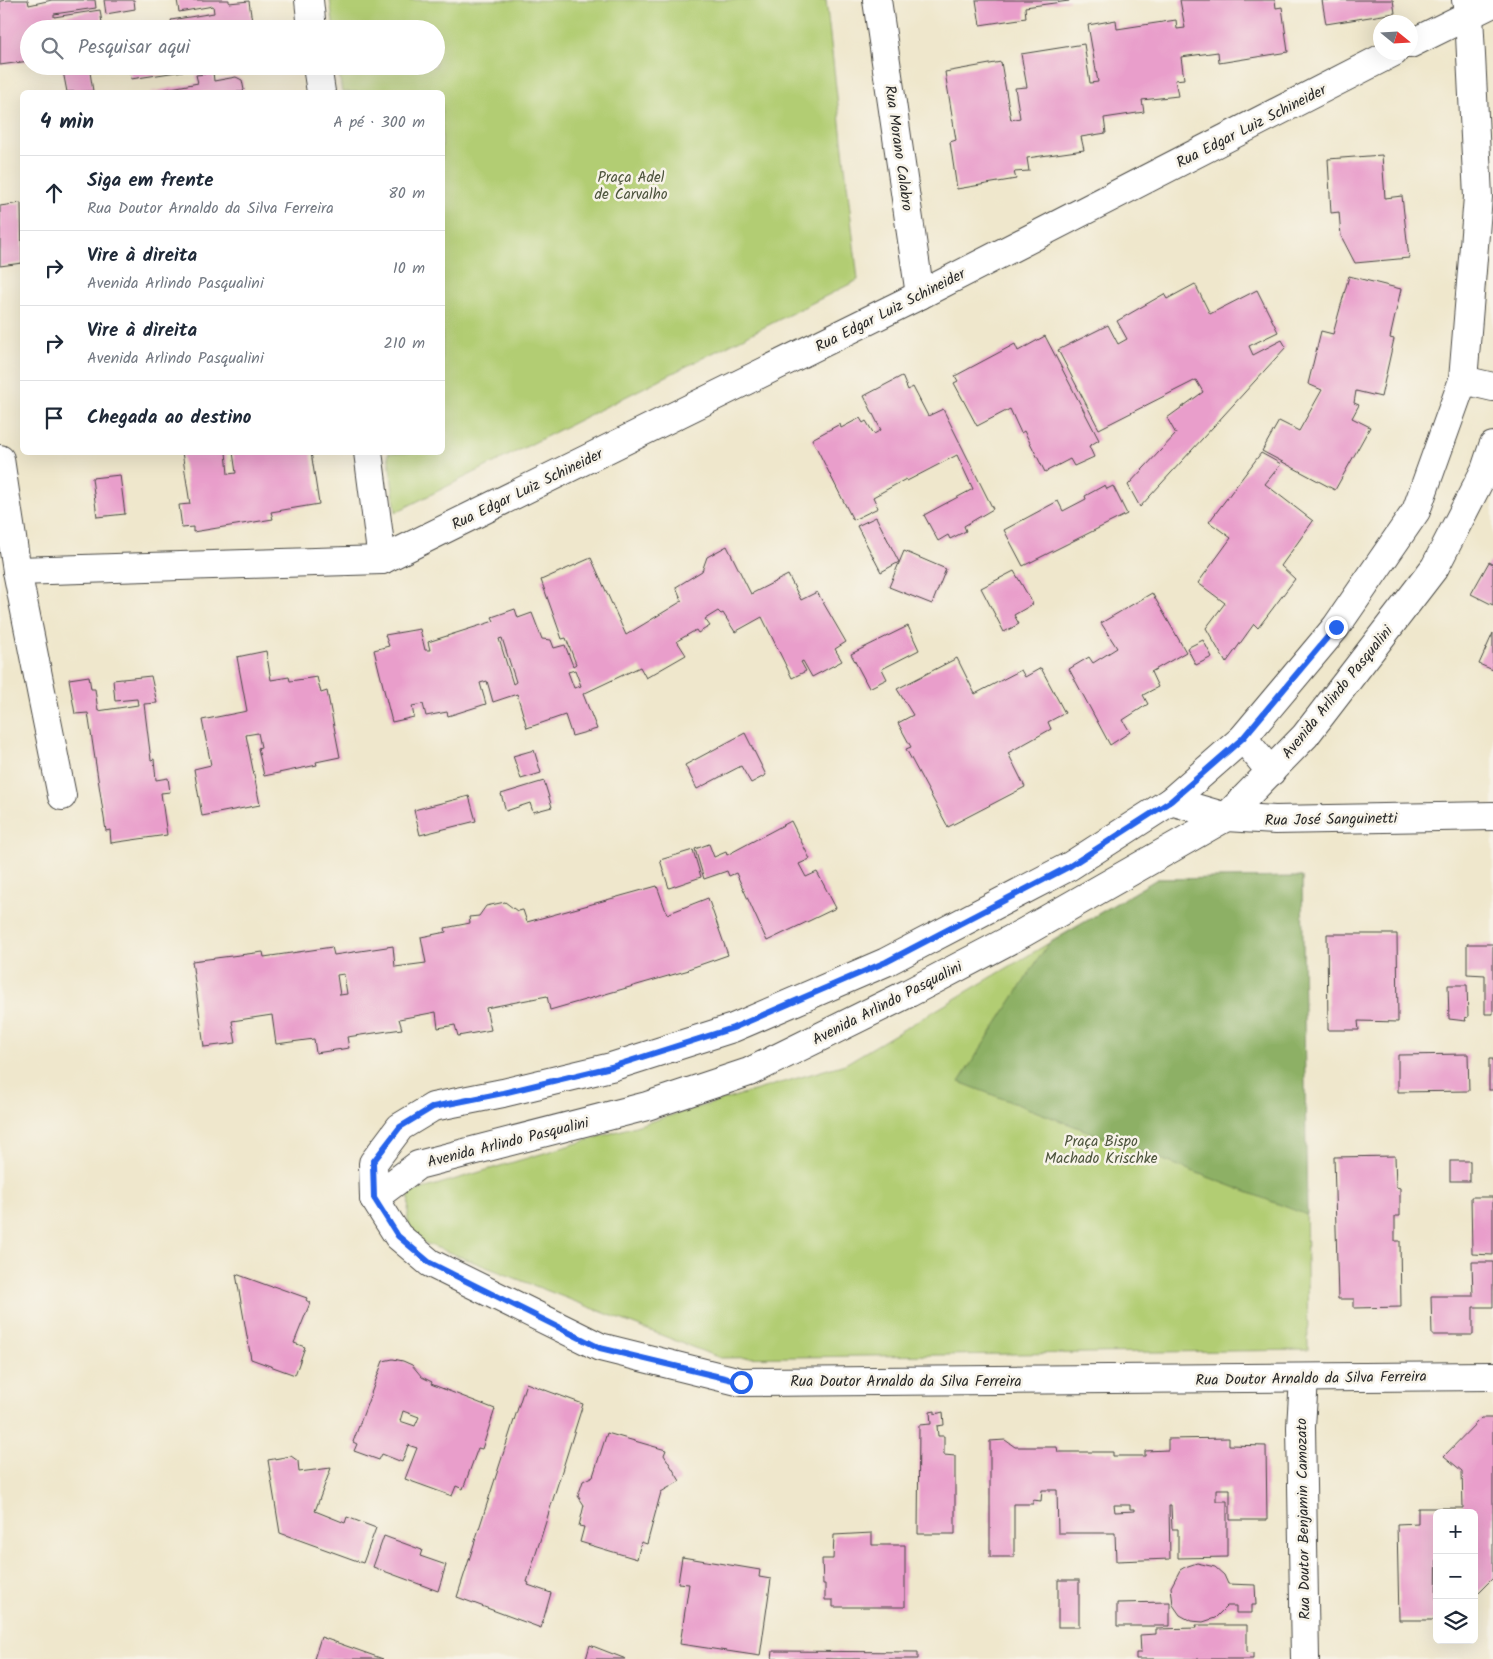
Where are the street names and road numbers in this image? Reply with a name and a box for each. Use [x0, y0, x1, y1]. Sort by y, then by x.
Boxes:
street label: Rua Edgar Luiz Schineider [1172, 78, 1332, 175]
street label: Rua Morano Calabro [877, 84, 919, 213]
street label: Rua Edgar Luiz Schineider [811, 262, 971, 359]
street label: Rua Edgar Luiz Schineider [448, 442, 608, 537]
street label: Avenida Arlindo Pasqualini [1276, 620, 1400, 765]
street label: Rua José Sanguinetti [1264, 807, 1399, 833]
street label: Avenida Arlindo Pasqualini [808, 955, 968, 1052]
street label: Avenida Arlindo Pasqualini [425, 1111, 593, 1175]
street label: Rua Doutor Arnaldo da Silva Ferreira [1195, 1365, 1427, 1393]
street label: Rua Doutor Arnaldo da Silva Ferreira [790, 1370, 1022, 1394]
street label: Rua Doutor Benjamin Camozato [1290, 1418, 1318, 1620]

